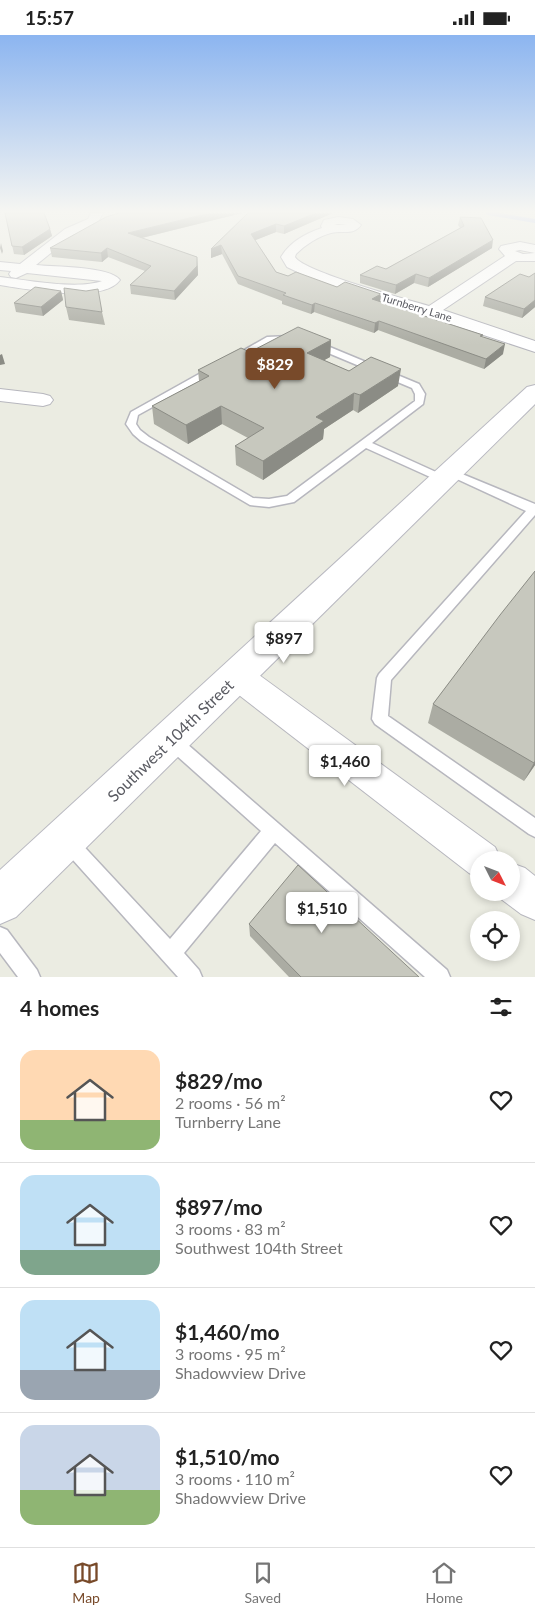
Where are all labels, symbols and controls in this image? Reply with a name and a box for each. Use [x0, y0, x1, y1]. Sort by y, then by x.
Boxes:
text: 15:57 [25, 6, 74, 29]
street label: Turnberry Lane [380, 290, 454, 324]
pin: $829 [245, 347, 305, 390]
text: $829 [256, 354, 294, 373]
pin: $897 [254, 621, 314, 664]
text: $897 [265, 628, 303, 647]
street label: Southwest 104th Street [103, 675, 237, 805]
pin: $1,460 [304, 745, 386, 787]
text: $1,460 [320, 751, 370, 770]
north arrow [470, 851, 520, 901]
map controls [470, 851, 520, 961]
pin: $1,510 [281, 891, 363, 934]
text: $1,510 [297, 898, 347, 917]
button: locate [470, 911, 520, 961]
icon: filters [487, 993, 515, 1021]
text: 4 homes [20, 995, 99, 1020]
text: $829/mo [175, 1068, 263, 1093]
icon: home [60, 1070, 120, 1130]
icon: heart [487, 1086, 515, 1114]
text: 2 rooms · 56 m² [175, 1093, 286, 1112]
text: Turnberry Lane [175, 1112, 281, 1131]
text: $897/mo [175, 1194, 263, 1219]
icon: home [60, 1195, 120, 1255]
icon: heart [487, 1211, 515, 1239]
text: 3 rooms · 83 m² [175, 1219, 286, 1238]
text: Southwest 104th Street [175, 1238, 343, 1257]
text: $1,460/mo [175, 1319, 280, 1344]
icon: home [60, 1320, 120, 1380]
icon: heart [487, 1336, 515, 1364]
text: 3 rooms · 95 m² [175, 1344, 286, 1363]
text: Shadowview Drive [175, 1363, 306, 1382]
text: $1,510/mo [175, 1444, 280, 1469]
icon: home [60, 1445, 120, 1505]
icon: heart [487, 1461, 515, 1489]
text: 3 rooms · 110 m² [175, 1469, 295, 1488]
text: Shadowview Drive [175, 1488, 306, 1507]
tab: Map [72, 1559, 100, 1606]
tab: Saved [245, 1559, 281, 1606]
tab: Home [425, 1559, 463, 1606]

